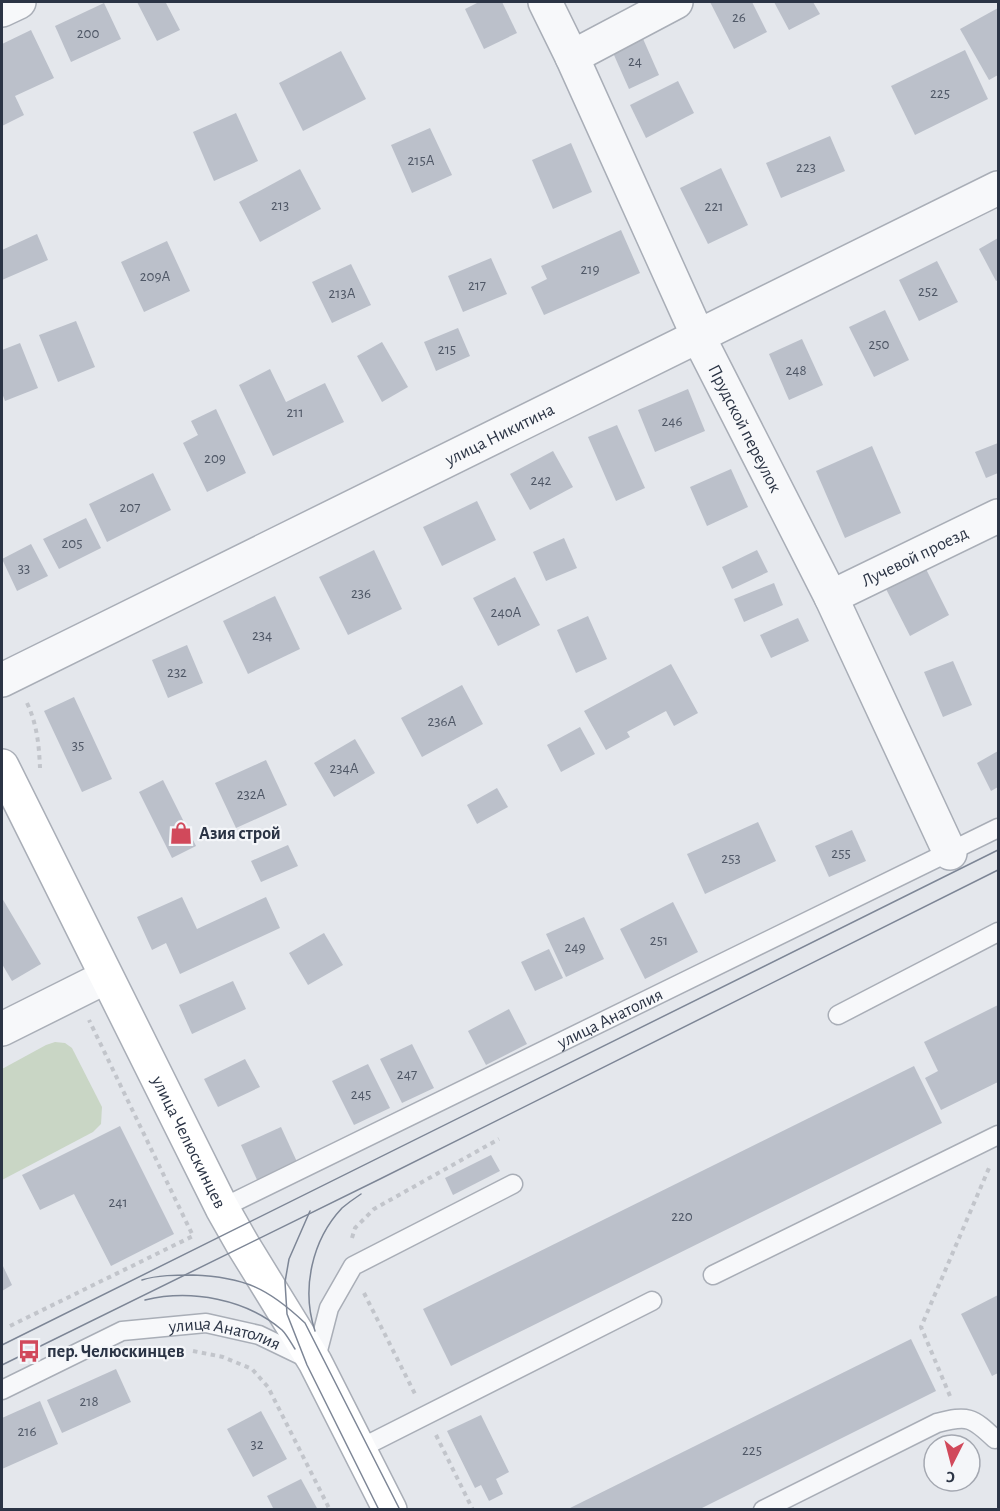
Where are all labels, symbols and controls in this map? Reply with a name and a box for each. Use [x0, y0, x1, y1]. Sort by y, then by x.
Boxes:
house number: 26 [732, 10, 746, 25]
house number: 200 [77, 26, 99, 41]
house number: 24 [628, 54, 642, 69]
house number: 225 [930, 86, 950, 101]
house number: 215А [407, 153, 435, 168]
house number: 223 [796, 160, 816, 175]
house number: 213 [271, 198, 289, 213]
house number: 221 [705, 199, 723, 214]
house number: 219 [580, 262, 600, 277]
house number: 209А [140, 269, 170, 284]
house number: 217 [468, 278, 486, 293]
house number: 252 [918, 284, 938, 299]
house number: 213А [329, 286, 356, 301]
house number: 250 [868, 337, 890, 352]
house number: 215 [438, 342, 456, 357]
street label: Прудской переулок [704, 362, 785, 496]
house number: 248 [785, 363, 807, 378]
street label: улица Никитина [442, 401, 557, 470]
house number: 211 [286, 405, 304, 420]
house number: 246 [661, 414, 683, 429]
house number: 209 [204, 451, 226, 466]
house number: 242 [531, 473, 552, 488]
house number: 207 [119, 500, 141, 515]
street label: Лучевой проезд [859, 524, 971, 591]
house number: 205 [61, 536, 83, 551]
house number: 33 [18, 561, 30, 576]
house number: 236 [351, 586, 371, 601]
house number: 240А [491, 605, 522, 620]
house number: 234 [252, 628, 272, 643]
house number: 232 [167, 665, 187, 680]
house number: 236А [428, 714, 457, 729]
house number: 35 [72, 738, 84, 753]
house number: 234А [329, 761, 359, 776]
house number: 232А [237, 787, 266, 802]
shop icon: Азия строй [168, 820, 194, 846]
place label: Азия строй [199, 825, 281, 843]
house number: 255 [831, 846, 851, 861]
house number: 253 [721, 851, 741, 866]
house number: 251 [650, 933, 668, 948]
house number: 249 [564, 940, 586, 955]
street label: улица Анатолия [554, 986, 666, 1053]
house number: 247 [397, 1067, 417, 1082]
street label: улица Челюскинцев [147, 1072, 229, 1212]
house number: 245 [351, 1087, 371, 1102]
house number: 241 [108, 1195, 128, 1210]
house number: 220 [671, 1209, 693, 1224]
street label: улица Анатолия [167, 1315, 283, 1354]
bus stop icon: пер. Челюскинцев [16, 1338, 42, 1364]
place label: пер. Челюскинцев [47, 1343, 185, 1361]
house number: 218 [79, 1394, 99, 1409]
house number: 216 [17, 1424, 37, 1439]
north arrow [922, 1433, 982, 1493]
house number: 32 [250, 1437, 264, 1452]
house number: 225 [742, 1443, 762, 1458]
text: С [945, 1468, 956, 1485]

